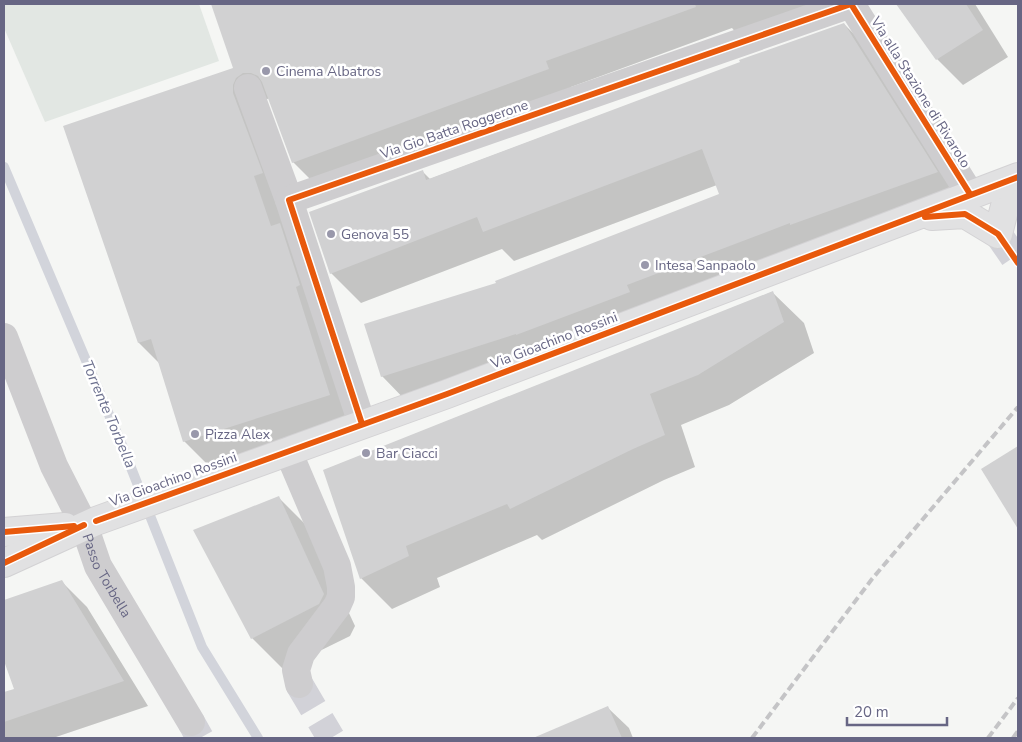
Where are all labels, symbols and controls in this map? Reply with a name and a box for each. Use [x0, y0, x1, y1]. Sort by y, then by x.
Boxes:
street label: Via alla Stazione di Rivarolo [866, 12, 975, 172]
place label: Cinema Albatros [276, 62, 382, 81]
marker: Cinema Albatros [260, 65, 272, 77]
street label: Via Gio Batta Roggerone [377, 95, 531, 164]
place label: Genova 55 [341, 225, 409, 244]
marker: Genova 55 [325, 228, 337, 240]
place label: Intesa Sanpaolo [655, 256, 756, 275]
marker: Intesa Sanpaolo [639, 259, 651, 271]
street label: Via Gioachino Rossini [487, 308, 620, 374]
water label: Torrente Torbella [77, 357, 141, 471]
place label: Pizza Alex [205, 425, 271, 444]
marker: Pizza Alex [189, 428, 201, 440]
place label: Bar Ciacci [376, 444, 438, 463]
marker: Bar Ciacci [360, 447, 372, 459]
street label: Via Gioachino Rossini [106, 448, 240, 512]
street label: Passo Torbella [78, 531, 136, 621]
scale bar [847, 694, 947, 726]
text: 20 m [854, 702, 889, 722]

